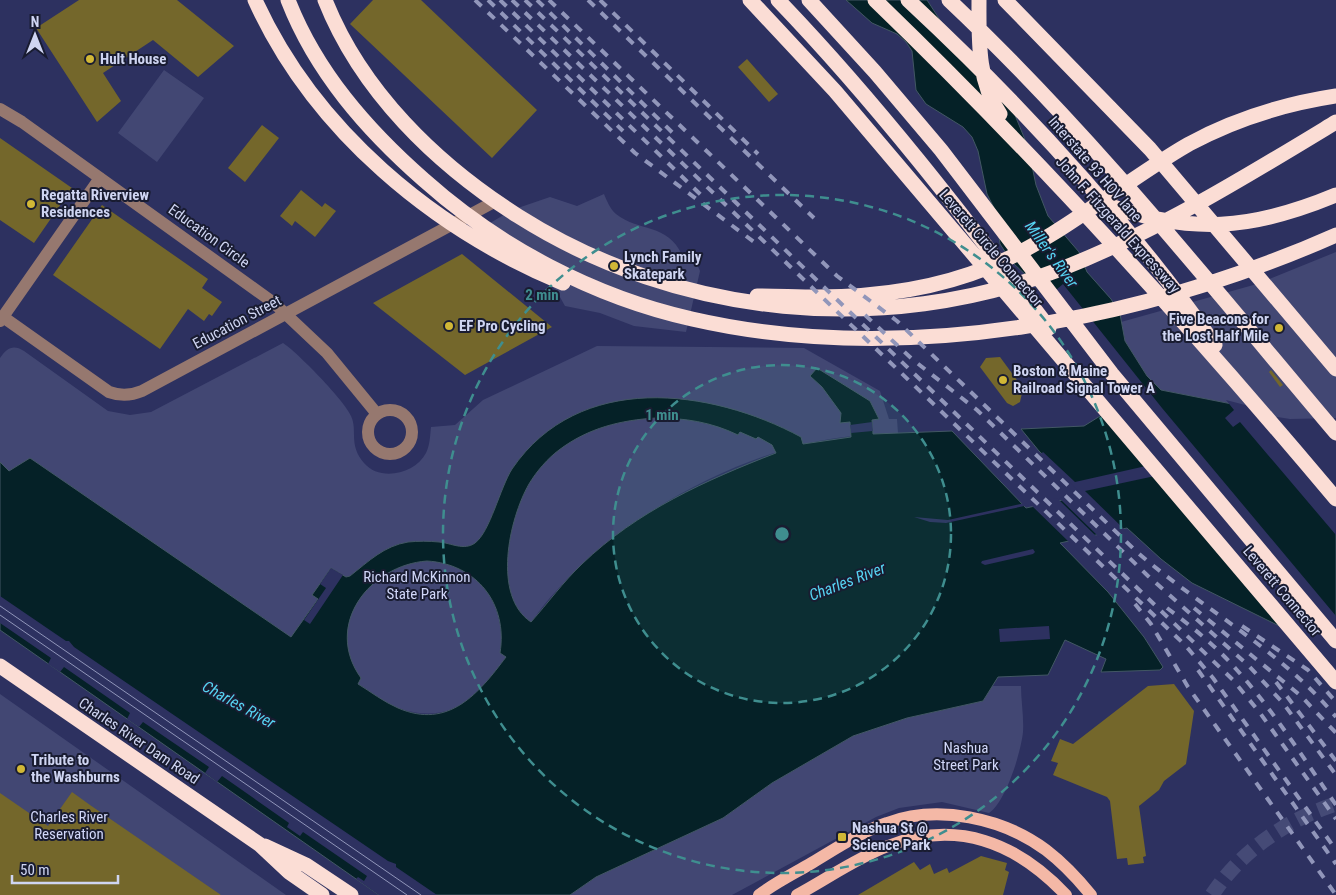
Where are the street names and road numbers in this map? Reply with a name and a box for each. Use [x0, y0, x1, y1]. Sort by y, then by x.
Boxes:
street label: Interstate 93 HOV lane [1044, 113, 1146, 225]
street label: John F. Fitzgerald Expressway [1052, 153, 1184, 297]
street label: Leverett Circle Connector [935, 186, 1047, 311]
street label: Education Circle [165, 200, 253, 272]
street label: Education Street [190, 291, 284, 353]
street label: Leverett Connector [1239, 542, 1325, 640]
street label: Charles River Dam Road [75, 694, 203, 788]

